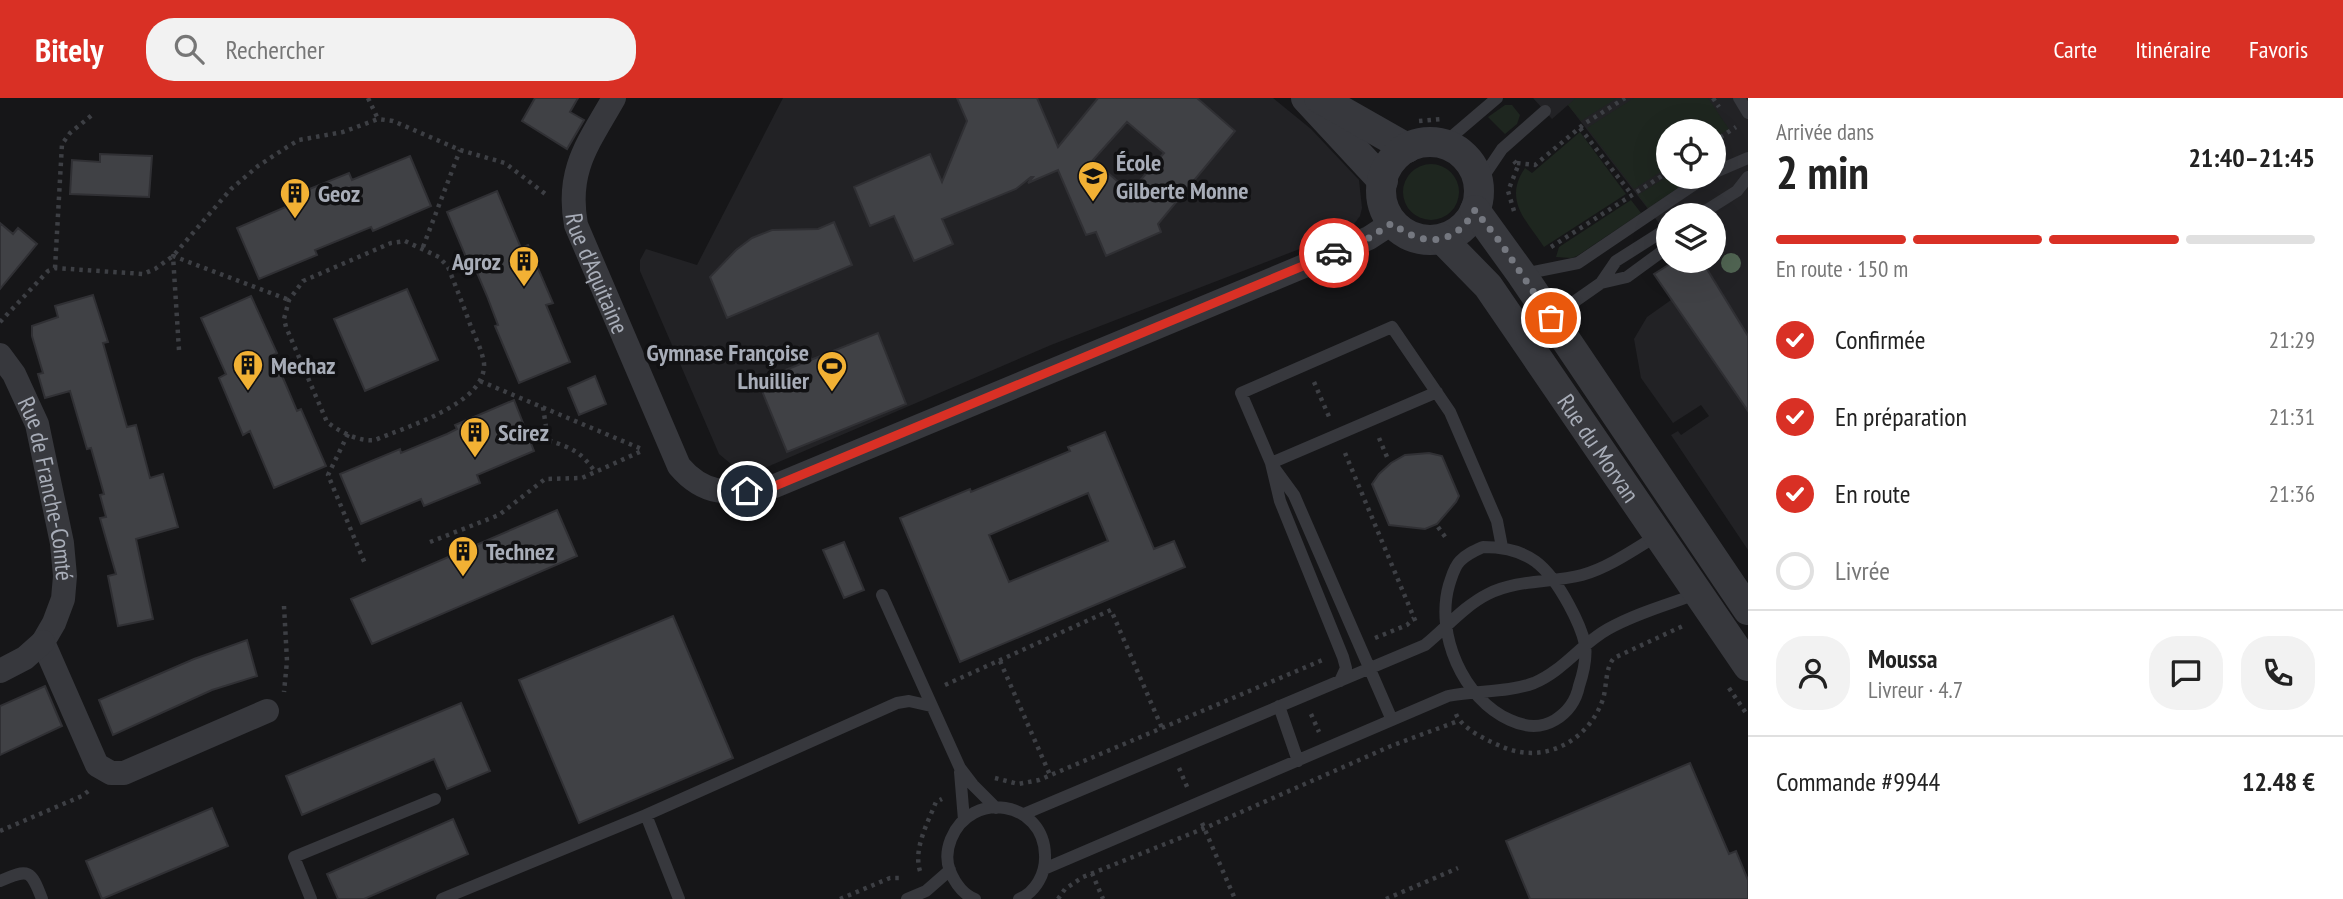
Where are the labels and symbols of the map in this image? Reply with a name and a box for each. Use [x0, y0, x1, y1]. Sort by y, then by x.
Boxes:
place label: École Gilberte Monne [1116, 147, 1248, 206]
school or university icon: École Gilberte Monne [1076, 159, 1110, 203]
building icon: Geoz [278, 176, 312, 220]
place label: Geoz [318, 178, 360, 209]
street label: Rue d'Aquitaine [559, 211, 636, 338]
courier [1299, 218, 1369, 288]
building icon: Agroz [507, 244, 541, 288]
place label: Agroz [451, 246, 501, 277]
pin [1521, 288, 1581, 348]
place label: Gymnase Françoise Lhuillier [647, 337, 810, 396]
building icon: Mechaz [231, 348, 265, 392]
sports icon: Gymnase Françoise Lhuillier [815, 349, 849, 393]
place label: Mechaz [271, 350, 335, 381]
street label: Rue du Morvan [1551, 388, 1647, 508]
street label: Rue de Franche-Comté [11, 392, 81, 582]
building icon: Scirez [458, 415, 492, 459]
place label: Scirez [498, 417, 549, 448]
pin [717, 461, 777, 521]
building icon: Technez [446, 534, 480, 578]
place label: Technez [486, 536, 555, 567]

